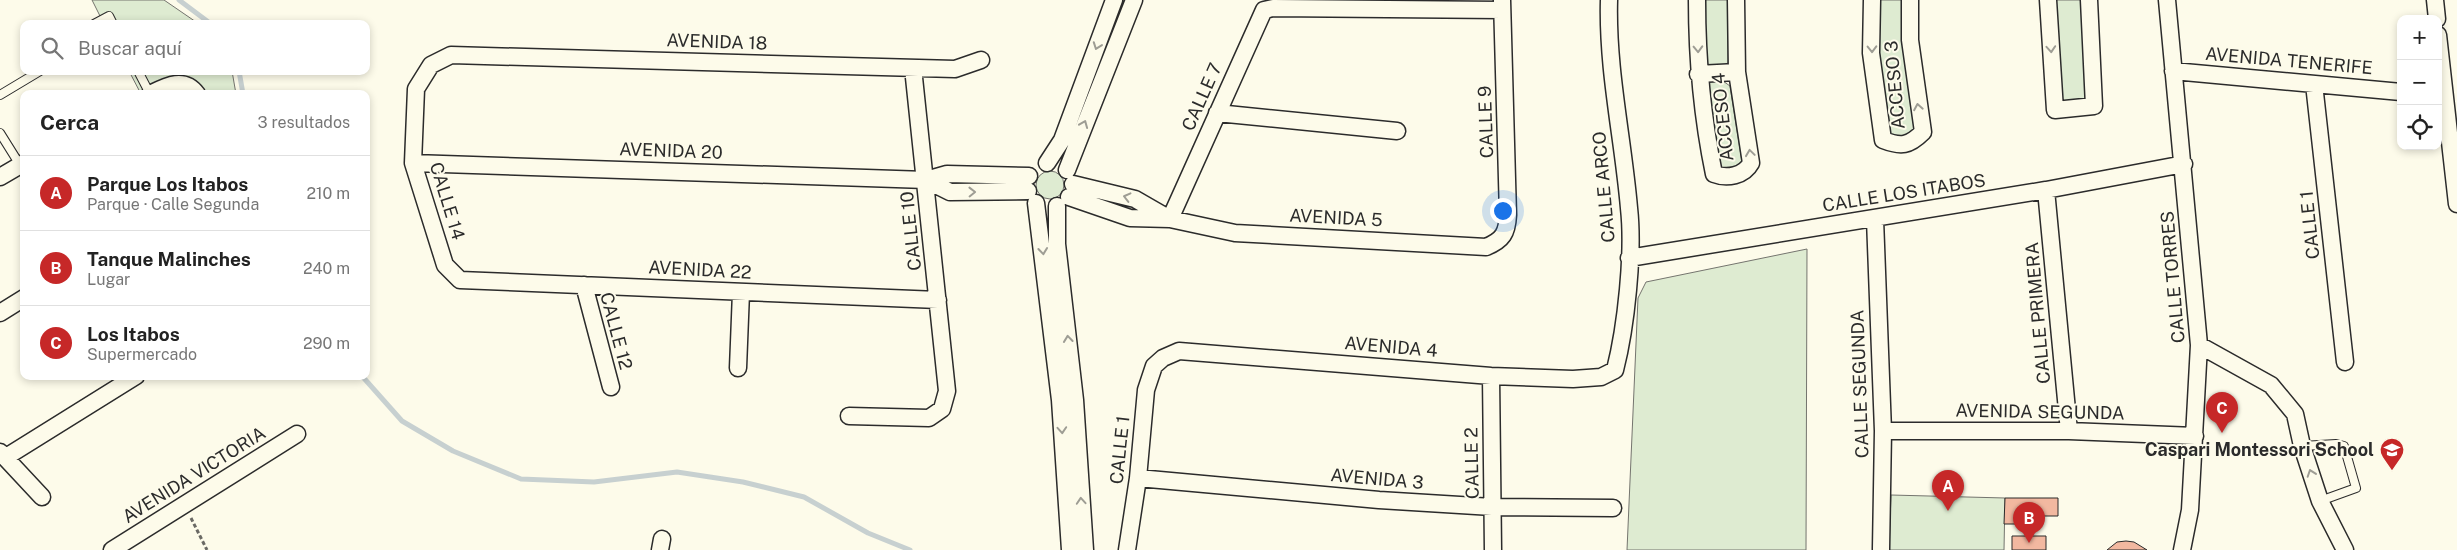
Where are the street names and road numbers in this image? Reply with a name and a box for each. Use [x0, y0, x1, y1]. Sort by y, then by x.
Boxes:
street label: AVENIDA 18 [666, 29, 768, 54]
street label: ACCESO 3 [1880, 40, 1909, 130]
street label: AVENIDA TENERIFE [2205, 43, 2374, 78]
street label: CALLE 7 [1177, 60, 1226, 134]
street label: ACCESO 4 [1707, 72, 1738, 162]
street label: CALLE 9 [1474, 85, 1497, 159]
street label: CALLE ARCO [1588, 131, 1619, 244]
street label: AVENIDA 20 [619, 138, 723, 163]
street label: CALLE 14 [426, 160, 469, 242]
street label: CALLE LOS ITABOS [1821, 169, 1987, 216]
street label: CALLE 10 [896, 190, 925, 272]
street label: CALLE 1 [2295, 190, 2324, 260]
street label: AVENIDA 5 [1289, 205, 1383, 230]
street label: CALLE TORRES [2156, 210, 2189, 344]
street label: CALLE PRIMERA [2021, 241, 2054, 385]
street label: AVENIDA 22 [648, 256, 752, 283]
street label: CALLE 12 [596, 290, 637, 372]
street label: CALLE SEGUNDA [1846, 309, 1873, 459]
street label: AVENIDA 4 [1344, 332, 1438, 361]
street label: AVENIDA SEGUNDA [1955, 400, 2125, 423]
street label: CALLE 1 [1105, 415, 1134, 485]
street label: AVENIDA VICTORIA [118, 422, 269, 527]
street label: CALLE 2 [1460, 427, 1483, 499]
street label: AVENIDA 3 [1330, 464, 1424, 493]

